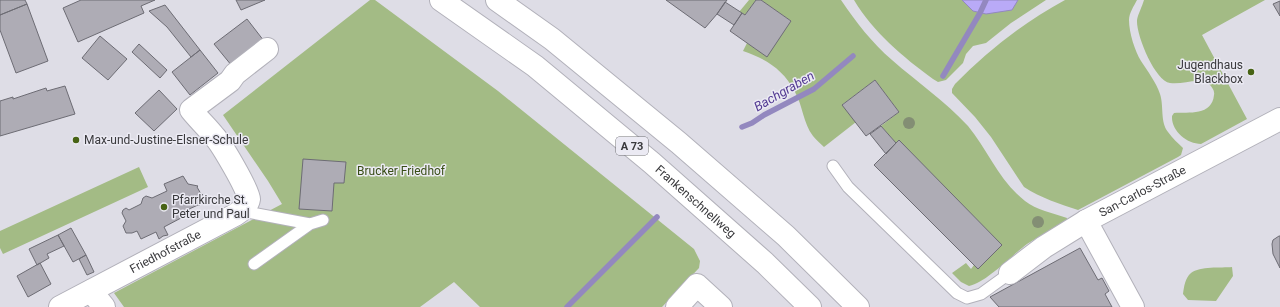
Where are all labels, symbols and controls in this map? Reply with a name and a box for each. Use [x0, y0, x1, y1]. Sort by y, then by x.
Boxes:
place label: Jugendhaus Blackbox [1177, 58, 1243, 86]
marker: Jugendhaus Blackbox [1246, 67, 1256, 77]
water label: Bachgraben [751, 68, 817, 114]
place label: Max-und-Justine-Elsner-Schule [84, 133, 248, 147]
marker: Max-und-Justine-Elsner-Schule [71, 135, 81, 145]
road number: A 73 [616, 137, 648, 155]
street label: Frankenschnellweg [653, 162, 739, 241]
street label: San-Carlos-Straße [1097, 163, 1188, 220]
park label: Brucker Friedhof [357, 164, 446, 178]
place label: Pfarrkirche St. Peter und Paul [172, 193, 250, 221]
marker: Pfarrkirche St. Peter und Paul [159, 202, 169, 212]
street label: Friedhofstraße [127, 227, 203, 276]

